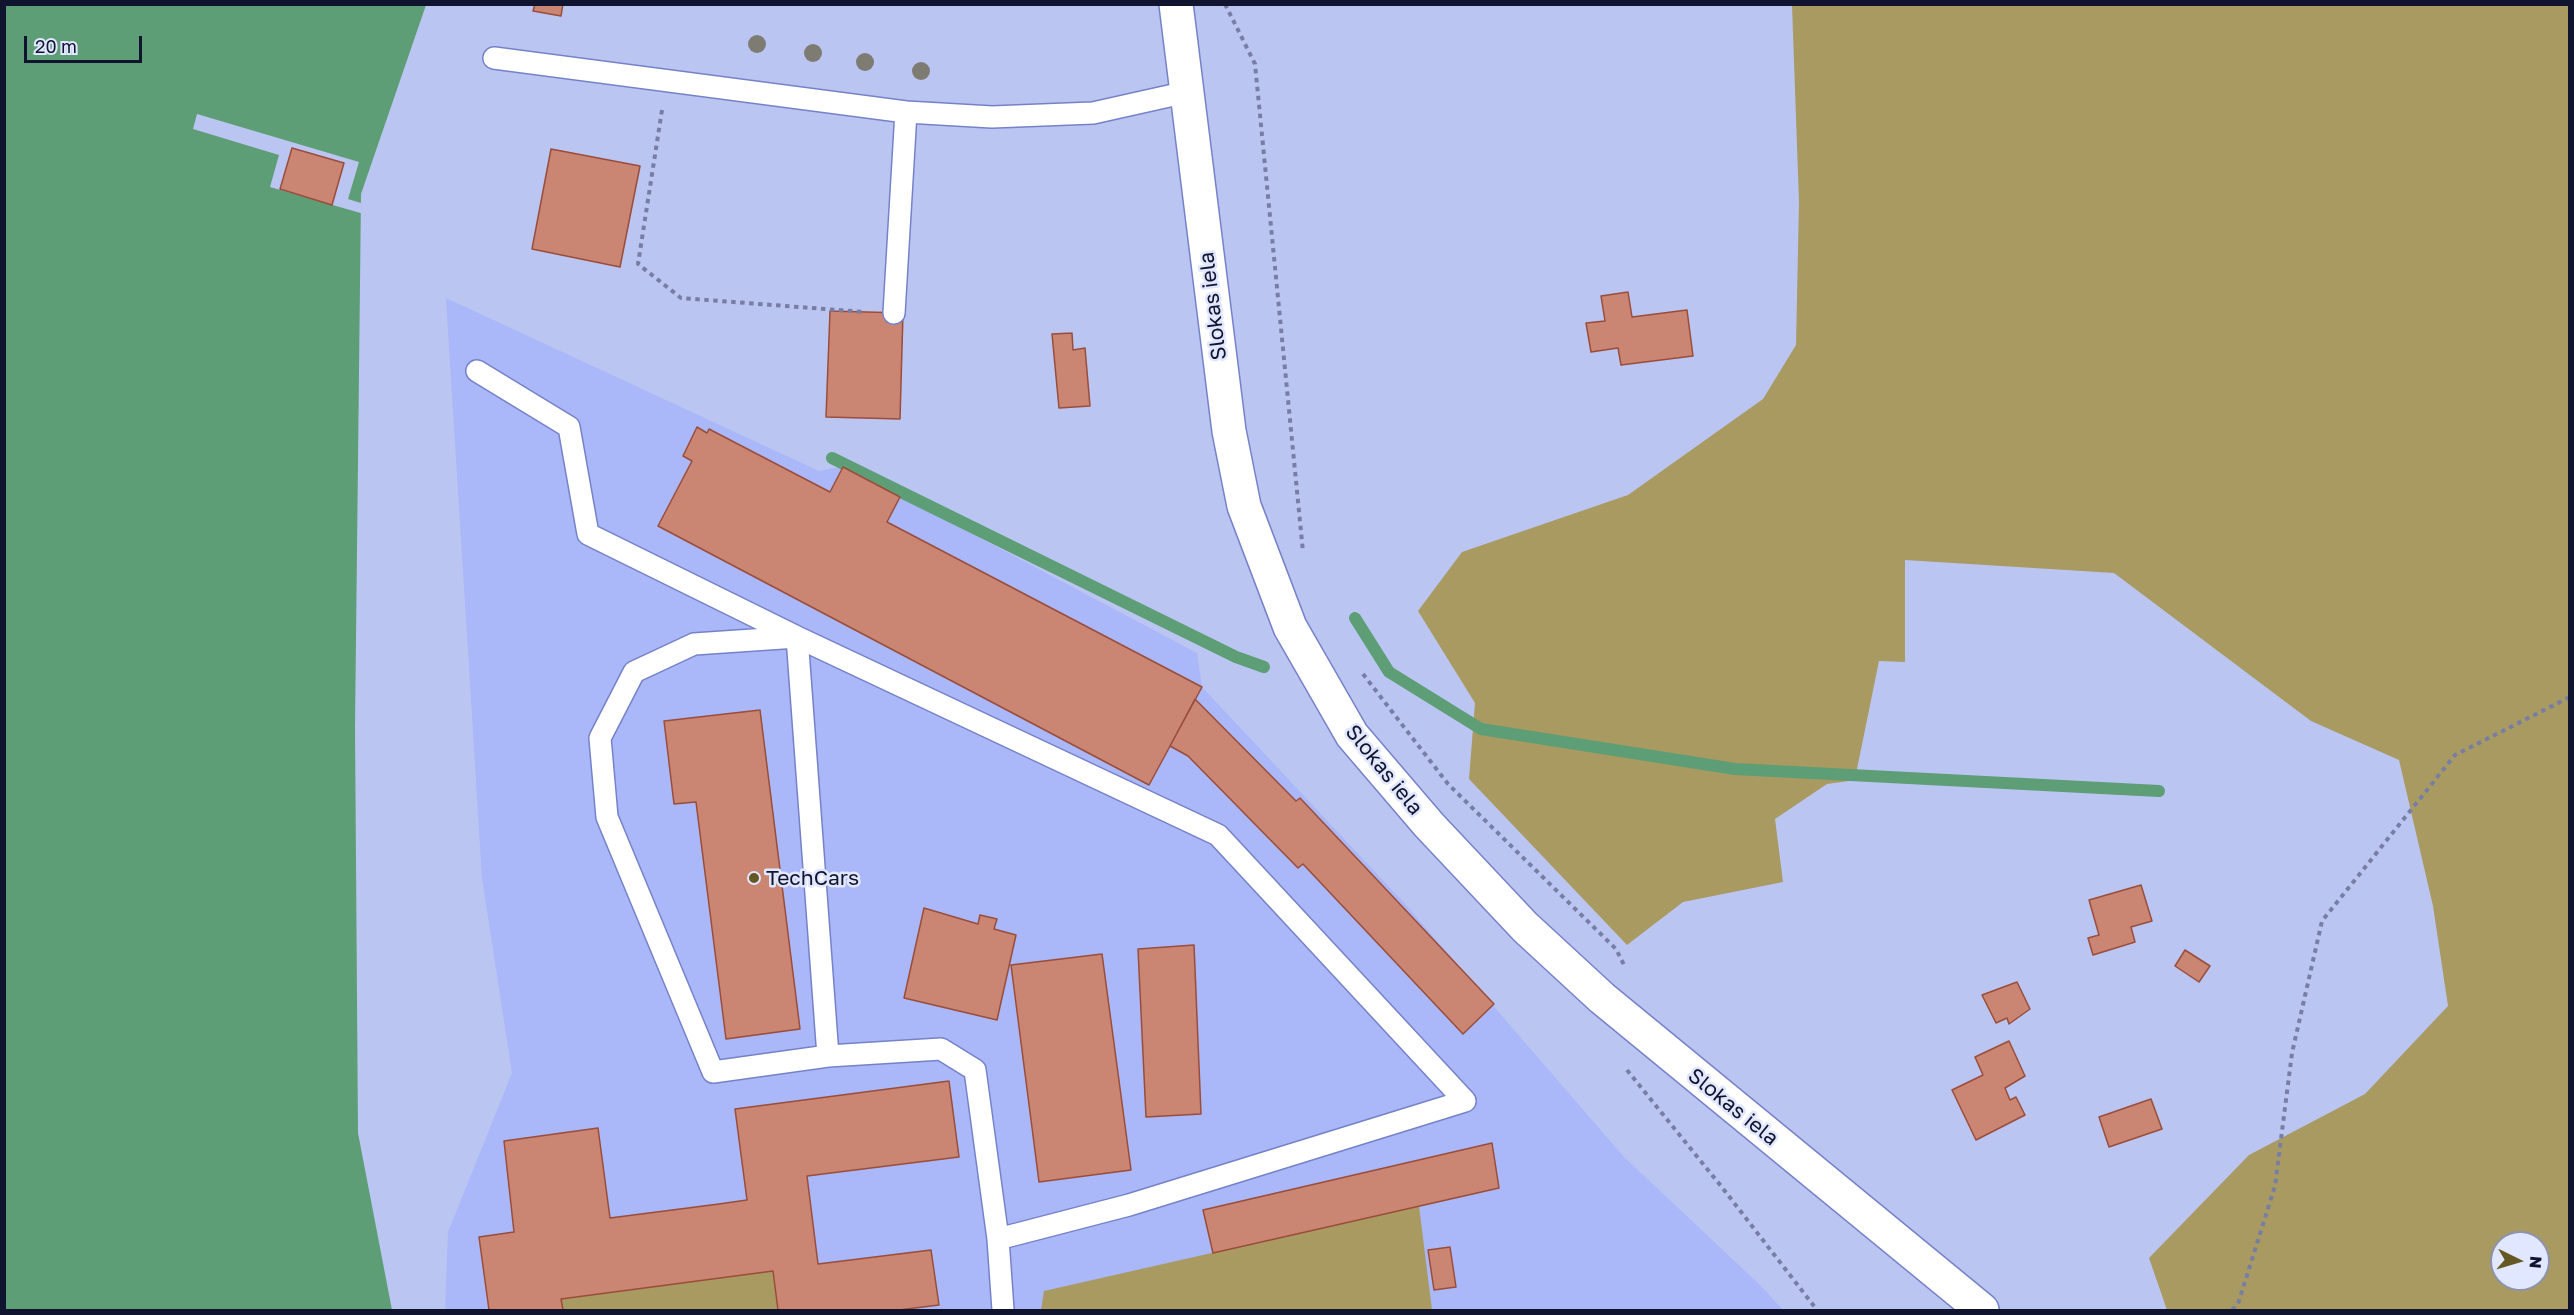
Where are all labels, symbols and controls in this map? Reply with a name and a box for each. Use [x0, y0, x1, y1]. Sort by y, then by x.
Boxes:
scale bar [27, 24, 146, 62]
text: 20 m [35, 35, 77, 57]
street label: Slokas iela [1194, 250, 1232, 362]
street label: Slokas iela [1340, 720, 1428, 820]
place label: TechCars [766, 865, 859, 891]
marker: TechCars [747, 871, 761, 885]
street label: Slokas iela [1683, 1063, 1783, 1151]
north arrow [2490, 1231, 2550, 1291]
text: N [2525, 1255, 2546, 1269]

